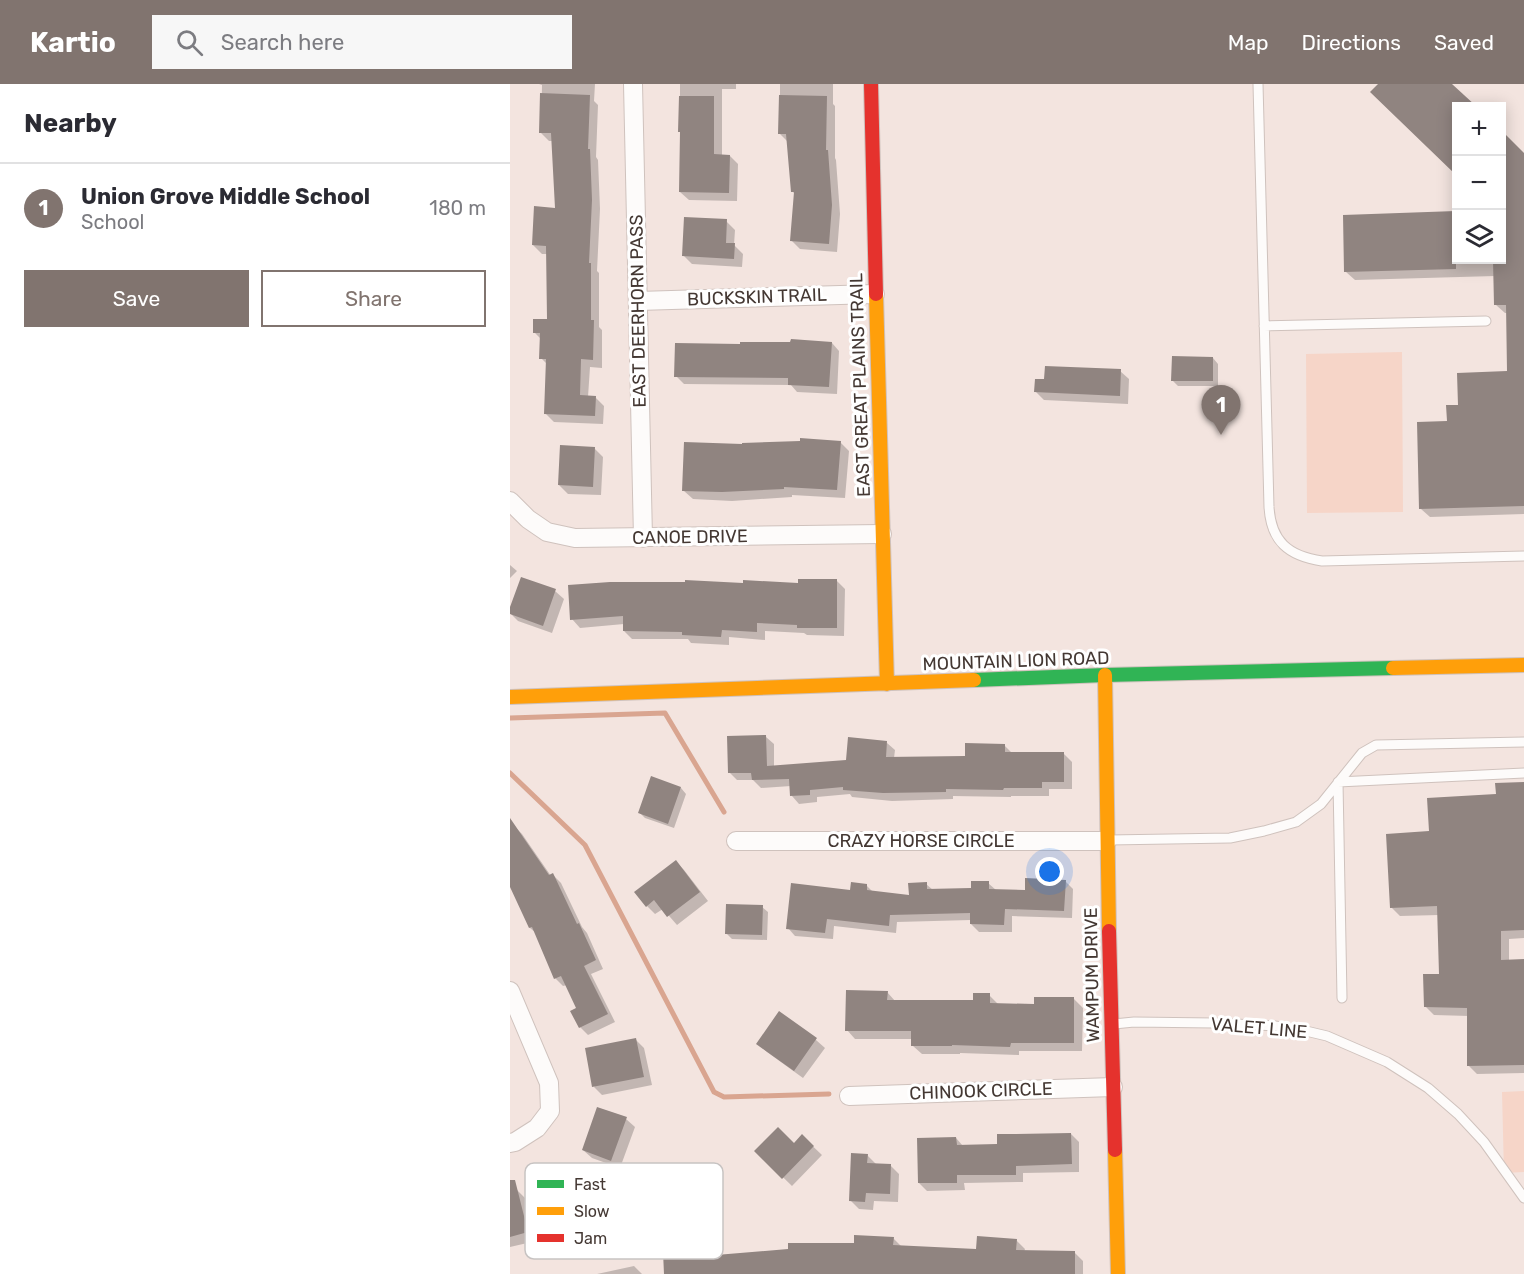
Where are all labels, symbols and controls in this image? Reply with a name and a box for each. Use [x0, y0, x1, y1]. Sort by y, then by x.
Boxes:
search box [152, 15, 572, 69]
text: Kartio [30, 26, 116, 59]
icon: search [173, 26, 206, 59]
text: Search here [221, 29, 344, 56]
text: Map [1228, 30, 1269, 55]
text: Directions [1302, 30, 1401, 55]
text: Saved [1434, 30, 1494, 55]
map controls [1452, 102, 1506, 264]
button: + [1452, 102, 1506, 156]
text: Nearby [24, 108, 117, 139]
button: − [1452, 156, 1506, 210]
text: Union Grove Middle School [81, 183, 370, 210]
text: 1 [39, 196, 48, 220]
text: 180 m [429, 196, 486, 220]
text: School [81, 210, 144, 234]
button: layers [1452, 210, 1506, 264]
street label: EAST DEERHORN PASS [625, 214, 651, 408]
button: Save [24, 270, 249, 327]
button: Share [261, 270, 486, 327]
street label: EAST GREAT PLAINS TRAIL [845, 273, 875, 497]
street label: BUCKSKIN TRAIL [687, 284, 827, 310]
pin: 1 [1202, 386, 1240, 435]
street label: CANOE DRIVE [632, 525, 748, 549]
street label: MOUNTAIN LION ROAD [922, 647, 1110, 675]
street label: CRAZY HORSE CIRCLE [827, 830, 1015, 852]
your location [1035, 857, 1064, 886]
street label: WAMPUM DRIVE [1080, 907, 1104, 1043]
street label: VALET LINE [1210, 1013, 1308, 1043]
street label: CHINOOK CIRCLE [909, 1078, 1053, 1104]
legend [525, 1163, 723, 1259]
text: Fast [574, 1175, 606, 1194]
text: Slow [574, 1202, 610, 1221]
text: Jam [574, 1229, 607, 1248]

